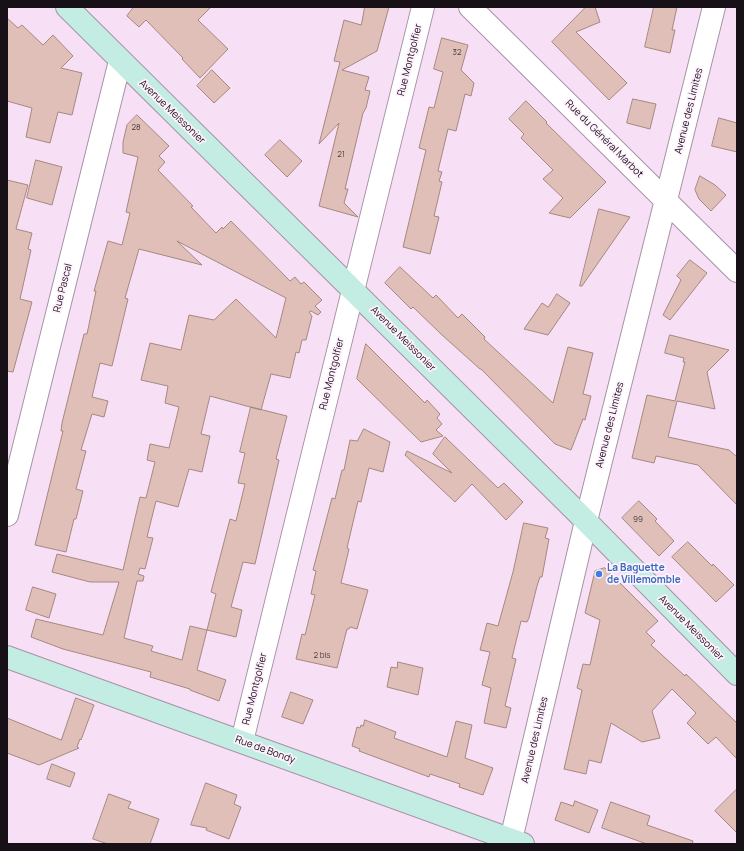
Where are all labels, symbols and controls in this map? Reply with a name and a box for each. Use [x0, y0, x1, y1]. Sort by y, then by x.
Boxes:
street label: Rue Montgolfier [395, 23, 425, 97]
house number: 32 [453, 48, 461, 58]
street label: Avenue des Limites [672, 67, 706, 155]
street label: Avenue Meissonier [137, 77, 207, 147]
street label: Rue du Général Marbot [563, 98, 645, 180]
house number: 28 [131, 123, 141, 133]
house number: 21 [337, 150, 345, 160]
street label: Rue Pascal [51, 262, 75, 314]
street label: Avenue Meissonier [368, 304, 438, 374]
street label: Rue Montgolfier [317, 337, 347, 411]
street label: Avenue des Limites [593, 381, 627, 469]
house number: 99 [633, 515, 643, 525]
place label: La Baguette de Villemomble [607, 562, 681, 586]
marker: La Baguette de Villemomble [594, 569, 604, 579]
street label: Avenue Meissonier [656, 593, 726, 663]
house number: 2 bis [314, 651, 330, 661]
street label: Rue Montgolfier [240, 652, 270, 726]
street label: Avenue des Limites [519, 696, 551, 784]
street label: Rue de Bondy [233, 734, 297, 766]

